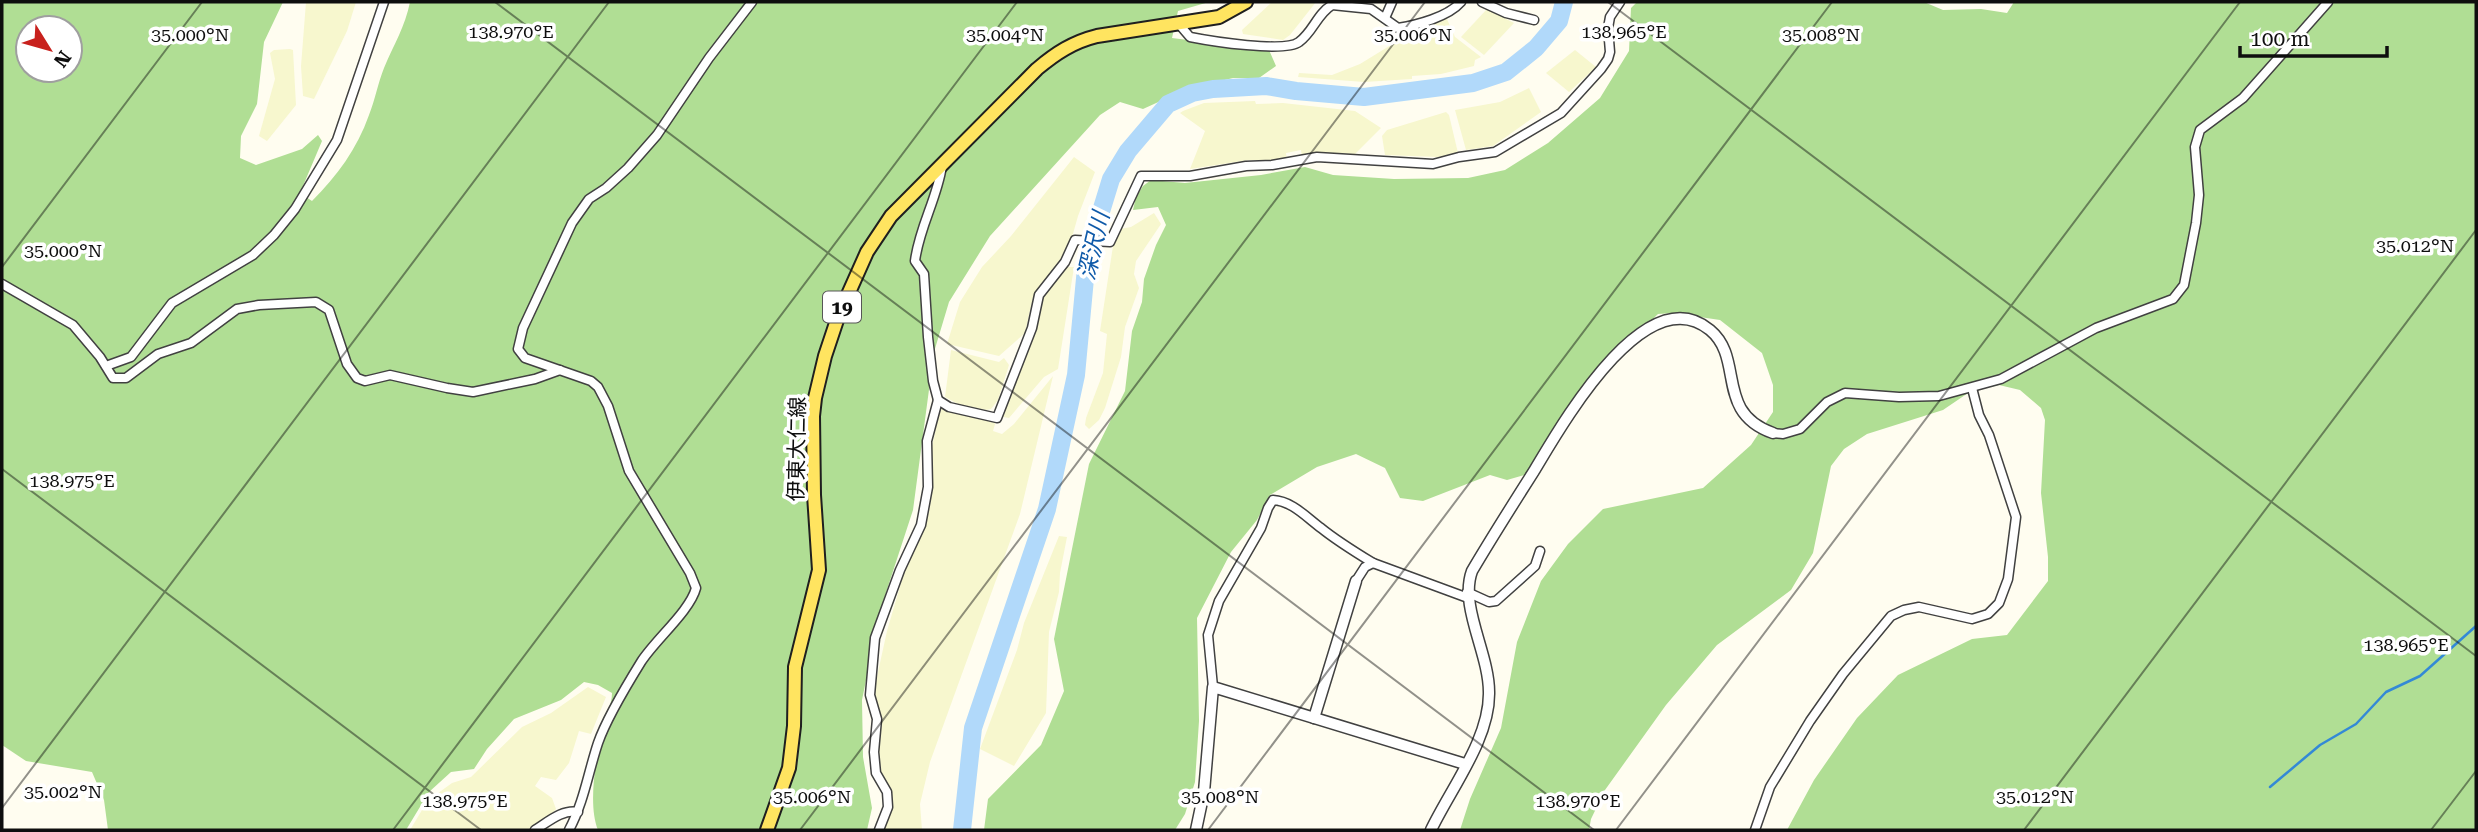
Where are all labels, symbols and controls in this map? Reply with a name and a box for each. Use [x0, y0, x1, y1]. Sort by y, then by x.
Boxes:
north arrow [14, 14, 84, 84]
scale bar [2240, 14, 2387, 58]
text: 138.970°E [468, 21, 554, 42]
text: 138.965°E [1581, 21, 1667, 42]
text: 35.000°N [151, 24, 229, 45]
text: 35.004°N [966, 24, 1044, 45]
text: 35.006°N [1374, 24, 1452, 45]
text: 35.008°N [1782, 24, 1860, 45]
text: 100 m [2250, 27, 2310, 51]
text: N [48, 46, 76, 72]
water label: 深沢川 [1073, 206, 1116, 283]
text: 35.012°N [2376, 235, 2454, 256]
text: 35.000°N [24, 240, 102, 261]
road number: 19 [823, 292, 861, 322]
street label: 伊東大仁線 [784, 396, 810, 502]
text: 138.975°E [29, 470, 115, 491]
text: 138.965°E [2363, 634, 2449, 655]
text: 35.002°N [24, 781, 102, 802]
text: 35.006°N [773, 786, 851, 807]
text: 35.008°N [1181, 786, 1259, 807]
text: 35.012°N [1996, 786, 2074, 807]
text: 138.975°E [422, 790, 508, 811]
text: 138.970°E [1535, 790, 1621, 811]

